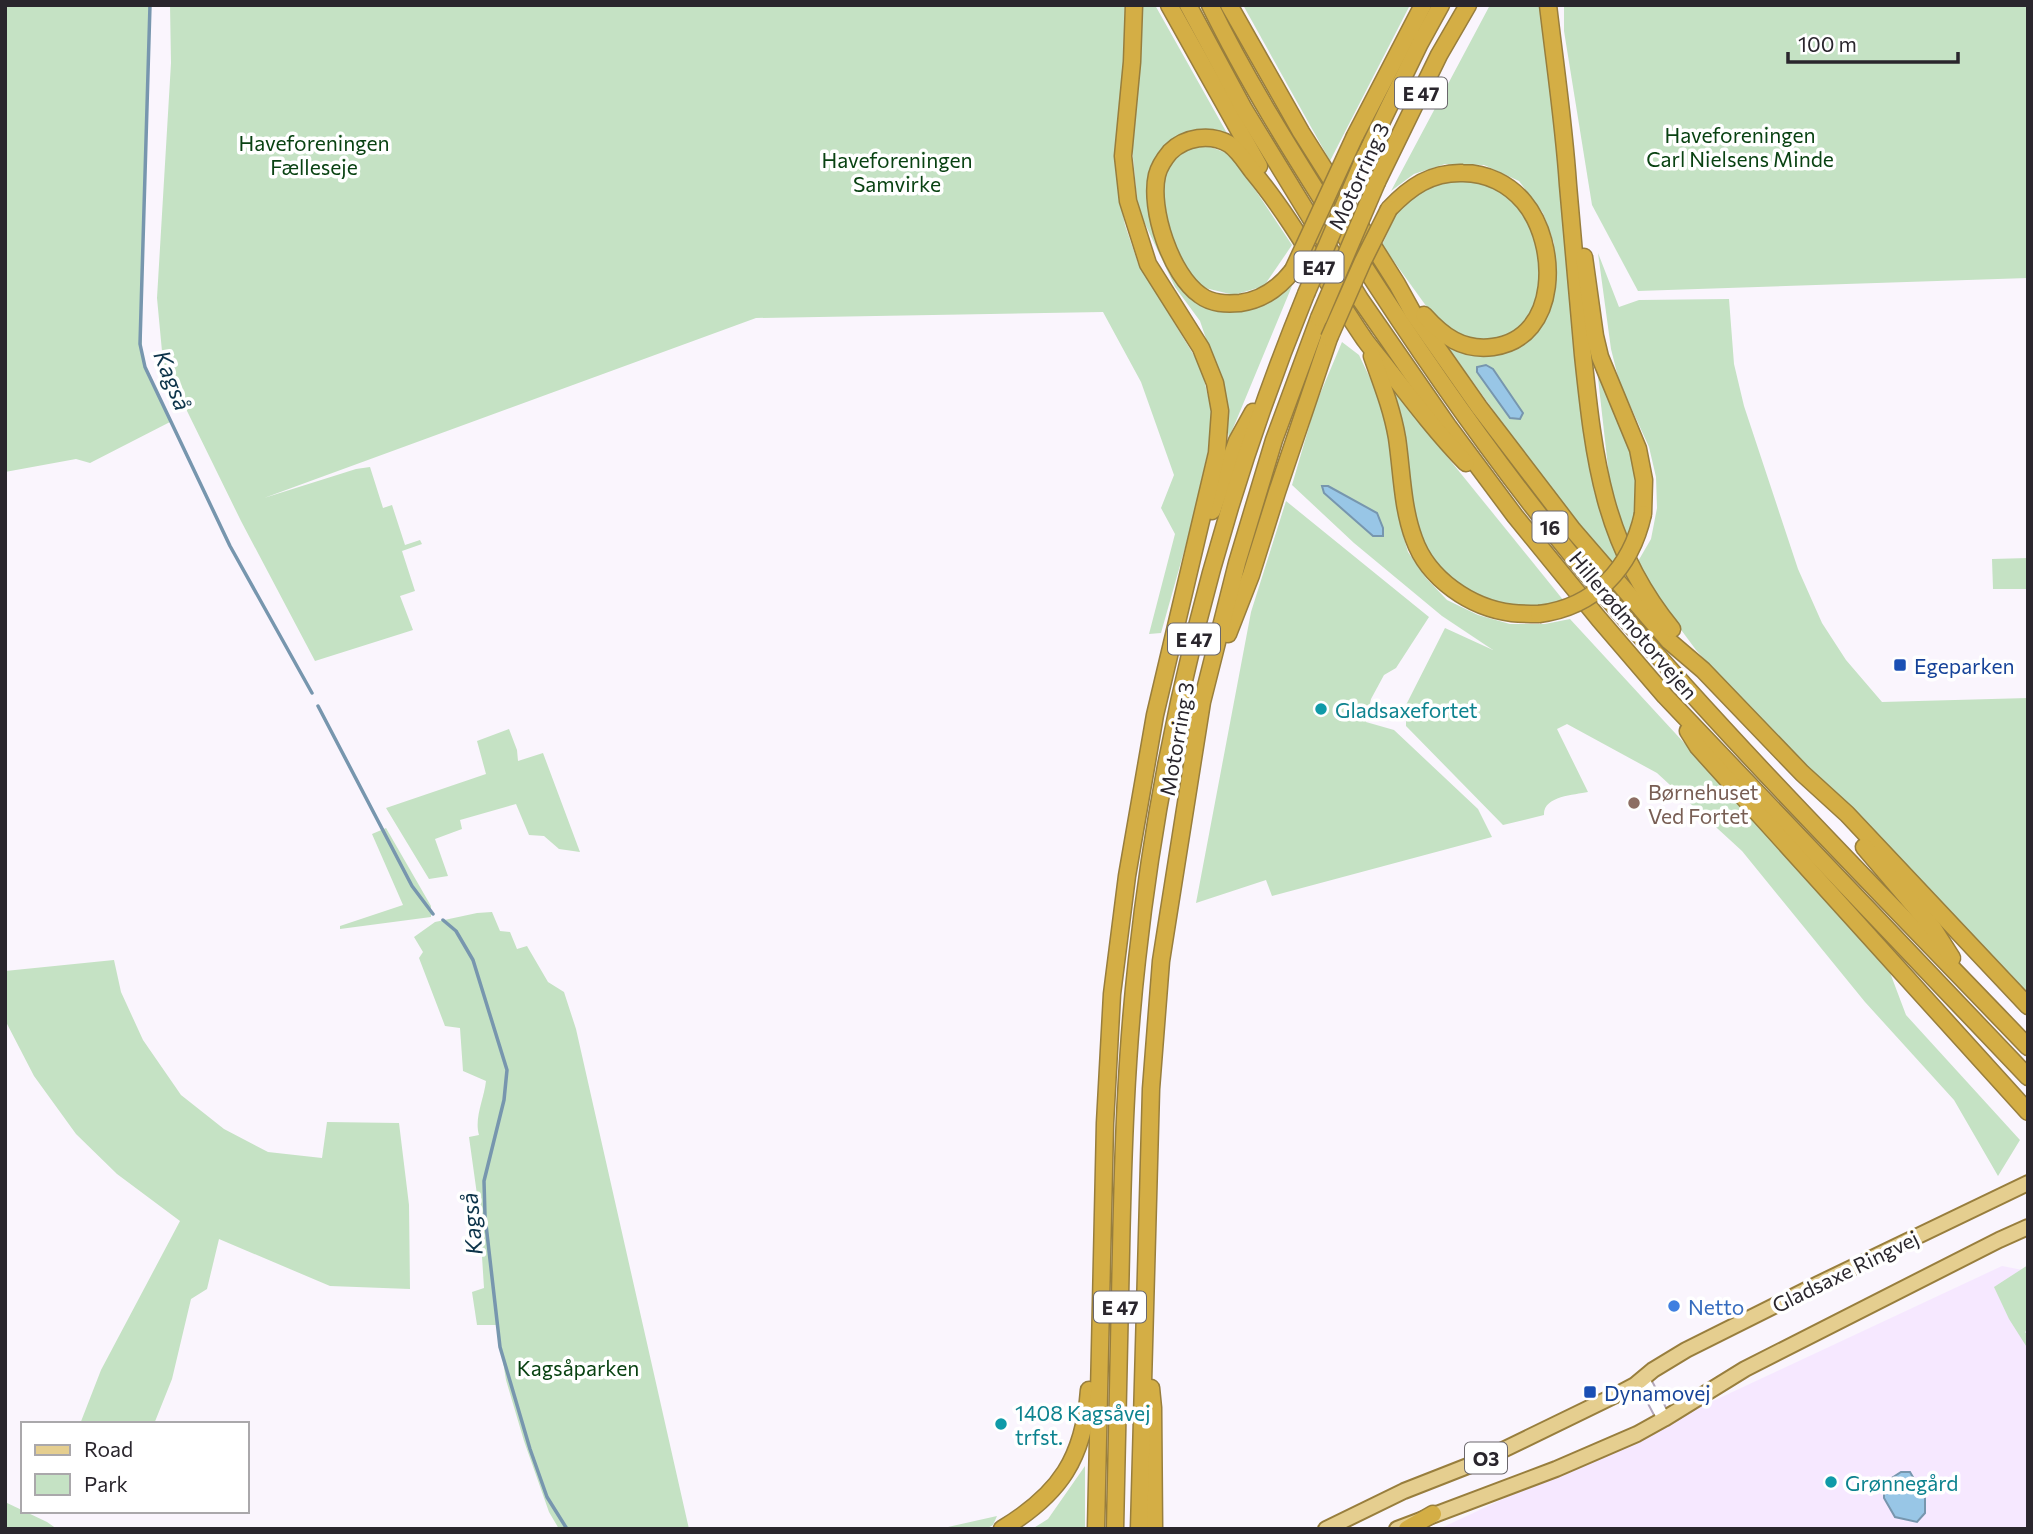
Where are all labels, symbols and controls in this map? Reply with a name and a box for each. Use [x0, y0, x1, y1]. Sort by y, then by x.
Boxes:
scale bar [1788, 21, 1958, 65]
text: 100 m [1798, 31, 1857, 56]
road number: E 47 [1395, 78, 1447, 108]
street label: Motorring 3 [1322, 119, 1394, 233]
park label: Haveforeningen Carl Nielsens Minde [1646, 122, 1834, 171]
park label: Haveforeningen Fælleseje [239, 130, 390, 179]
park label: Haveforeningen Samvirke [822, 147, 973, 196]
road number: E47 [1294, 252, 1344, 282]
water label: Kagså [148, 346, 198, 414]
road number: 16 [1532, 512, 1568, 542]
street label: Hillerødmotorvejen [1565, 546, 1703, 704]
road number: E 47 [1168, 624, 1220, 654]
place label: Egeparken [1914, 653, 2015, 678]
marker: Egeparken [1892, 657, 1908, 673]
street label: Motorring 3 [1154, 680, 1198, 798]
place label: Gladsaxefortet [1335, 697, 1478, 722]
marker: Gladsaxefortet [1313, 701, 1329, 717]
place label: Børnehuset Ved Fortet [1648, 779, 1758, 828]
marker: Børnehuset Ved Fortet [1626, 795, 1642, 811]
water label: Kagså [454, 1192, 488, 1256]
street label: Gladsaxe Ringvej [1768, 1225, 1922, 1317]
road number: E 47 [1094, 1292, 1146, 1322]
place label: Netto [1688, 1294, 1744, 1319]
marker: Netto [1666, 1298, 1682, 1314]
park label: Kagsåparken [517, 1355, 639, 1380]
place label: Dynamovej [1604, 1380, 1711, 1405]
marker: Dynamovej [1582, 1384, 1598, 1400]
place label: 1408 Kagsåvej trfst. [1015, 1400, 1151, 1449]
marker: 1408 Kagsåvej trfst. [993, 1416, 1009, 1432]
legend [21, 1422, 248, 1513]
text: Road [84, 1436, 133, 1461]
road number: O3 [1465, 1442, 1507, 1474]
place label: Grønnegård [1845, 1470, 1958, 1495]
text: Park [84, 1471, 128, 1496]
marker: Grønnegård [1823, 1474, 1839, 1490]

